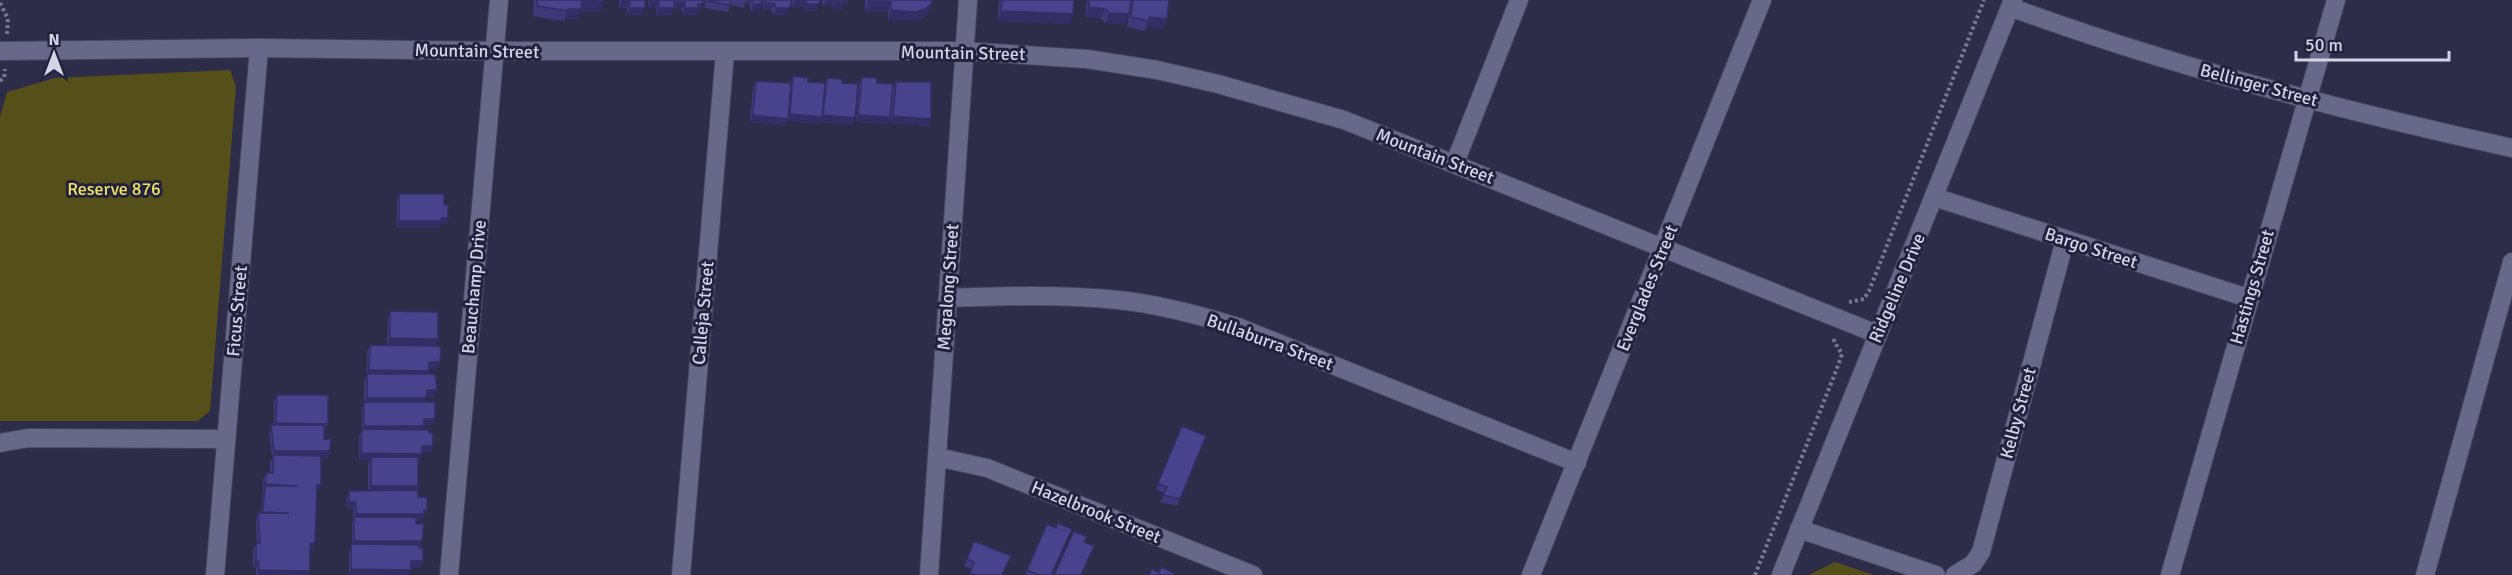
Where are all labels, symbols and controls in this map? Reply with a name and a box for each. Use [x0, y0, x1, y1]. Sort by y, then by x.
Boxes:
north arrow [24, 24, 84, 84]
scale bar [2296, 24, 2449, 62]
text: N [48, 30, 60, 50]
text: 50 m [2305, 34, 2343, 56]
street label: Mountain Street [415, 39, 539, 63]
street label: Mountain Street [901, 41, 1025, 65]
street label: Bellinger Street [2198, 59, 2320, 111]
street label: Mountain Street [1373, 123, 1497, 189]
park label: Reserve 876 [67, 178, 161, 200]
street label: Beauchamp Drive [457, 219, 491, 355]
street label: Everglades Street [1612, 222, 1682, 354]
street label: Megalong Street [933, 223, 963, 351]
street label: Bargo Street [2042, 223, 2140, 273]
street label: Hastings Street [2225, 227, 2279, 347]
street label: Ridgeline Drive [1864, 230, 1930, 346]
street label: Calleja Street [688, 260, 718, 366]
street label: Ficus Street [222, 265, 252, 357]
street label: Bullaburra Street [1204, 309, 1336, 375]
street label: Kelby Street [1995, 365, 2041, 461]
street label: Hazelbrook Street [1028, 476, 1164, 548]

